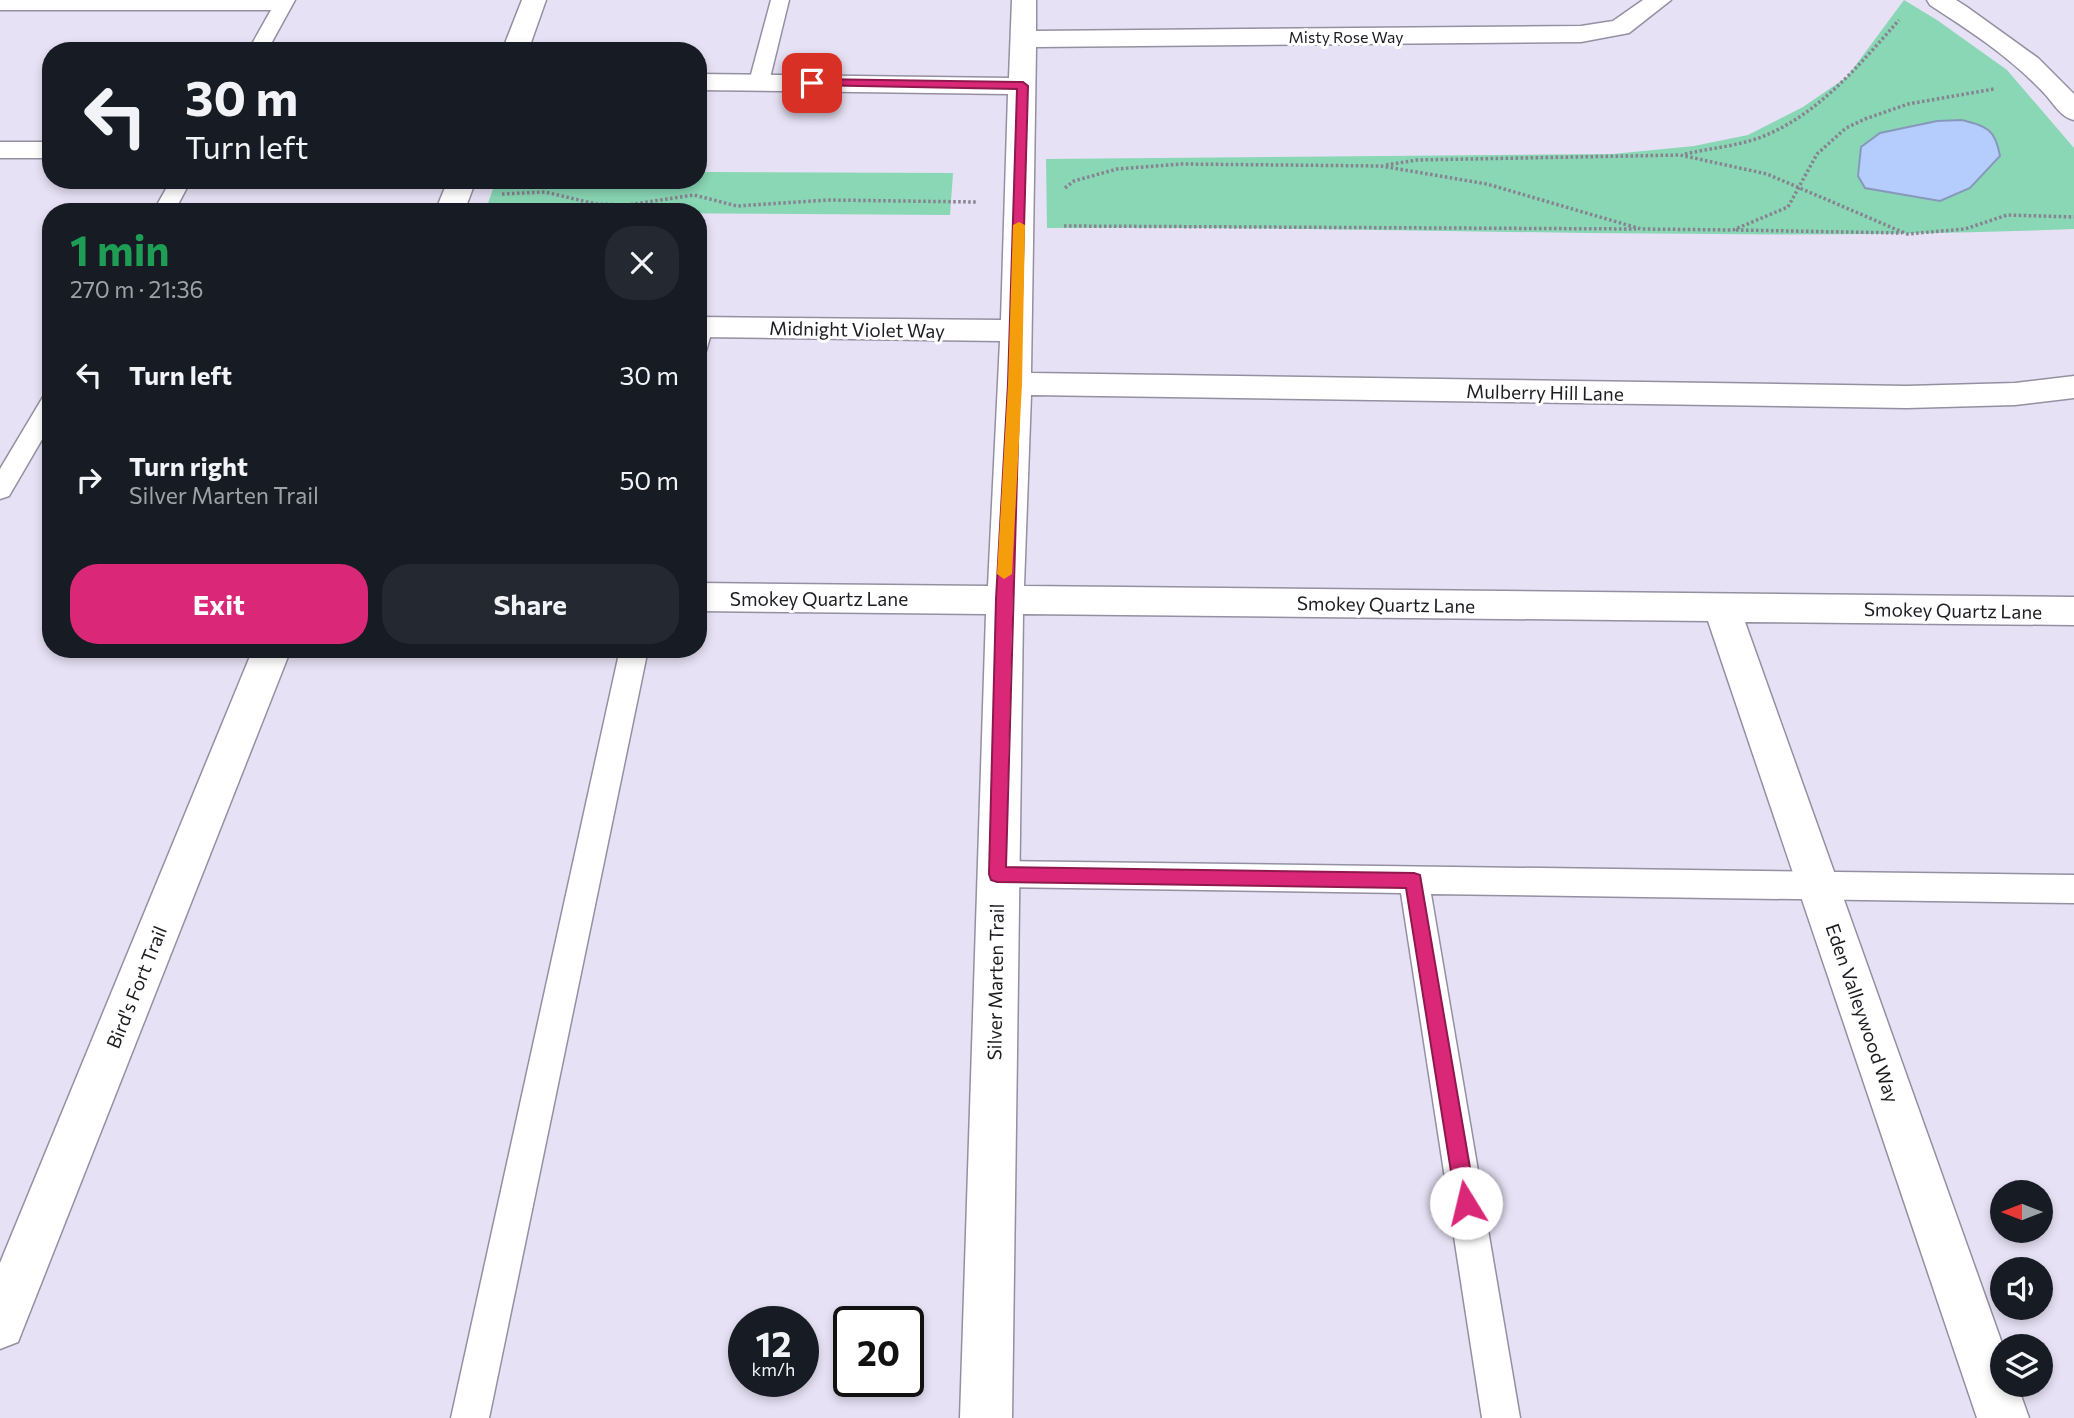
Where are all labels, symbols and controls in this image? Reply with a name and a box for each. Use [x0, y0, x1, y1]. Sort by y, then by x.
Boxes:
street label: Misty Rose Way [1289, 27, 1403, 46]
pin [782, 53, 842, 113]
icon: arrive [793, 64, 831, 102]
text: 30 m [185, 66, 298, 126]
icon: left [70, 70, 161, 161]
text: Turn left [185, 126, 309, 166]
text: 1 min [70, 223, 170, 275]
button: close [605, 226, 679, 300]
text: 270 m · 21:36 [70, 275, 204, 303]
street label: Midnight Violet Way [769, 316, 945, 342]
icon: left [70, 356, 108, 394]
text: Turn left [129, 359, 232, 390]
text: 30 m [620, 359, 679, 390]
street label: Mulberry Hill Lane [1466, 379, 1624, 405]
text: Turn right [129, 450, 248, 481]
icon: right [70, 461, 108, 499]
text: 50 m [619, 464, 679, 495]
text: Silver Marten Trail [129, 481, 319, 509]
button: Exit [70, 564, 368, 644]
button: Share [382, 564, 679, 644]
street label: Smokey Quartz Lane [730, 587, 908, 610]
street label: Smokey Quartz Lane [1297, 591, 1475, 617]
street label: Smokey Quartz Lane [1864, 597, 2042, 623]
street label: Silver Marten Trail [982, 903, 1008, 1061]
street label: Eden Valleywood Way [1821, 920, 1905, 1106]
street label: Bird's Fort Trail [101, 922, 171, 1052]
position arrow [1429, 1166, 1503, 1240]
north arrow [1990, 1180, 2053, 1242]
map controls [1990, 1180, 2053, 1397]
button: sound [1990, 1257, 2053, 1320]
speed limit sign: 20 [833, 1306, 924, 1397]
text: 12 [756, 1321, 791, 1364]
button: layers [1990, 1334, 2053, 1397]
text: km/h [752, 1358, 795, 1380]

